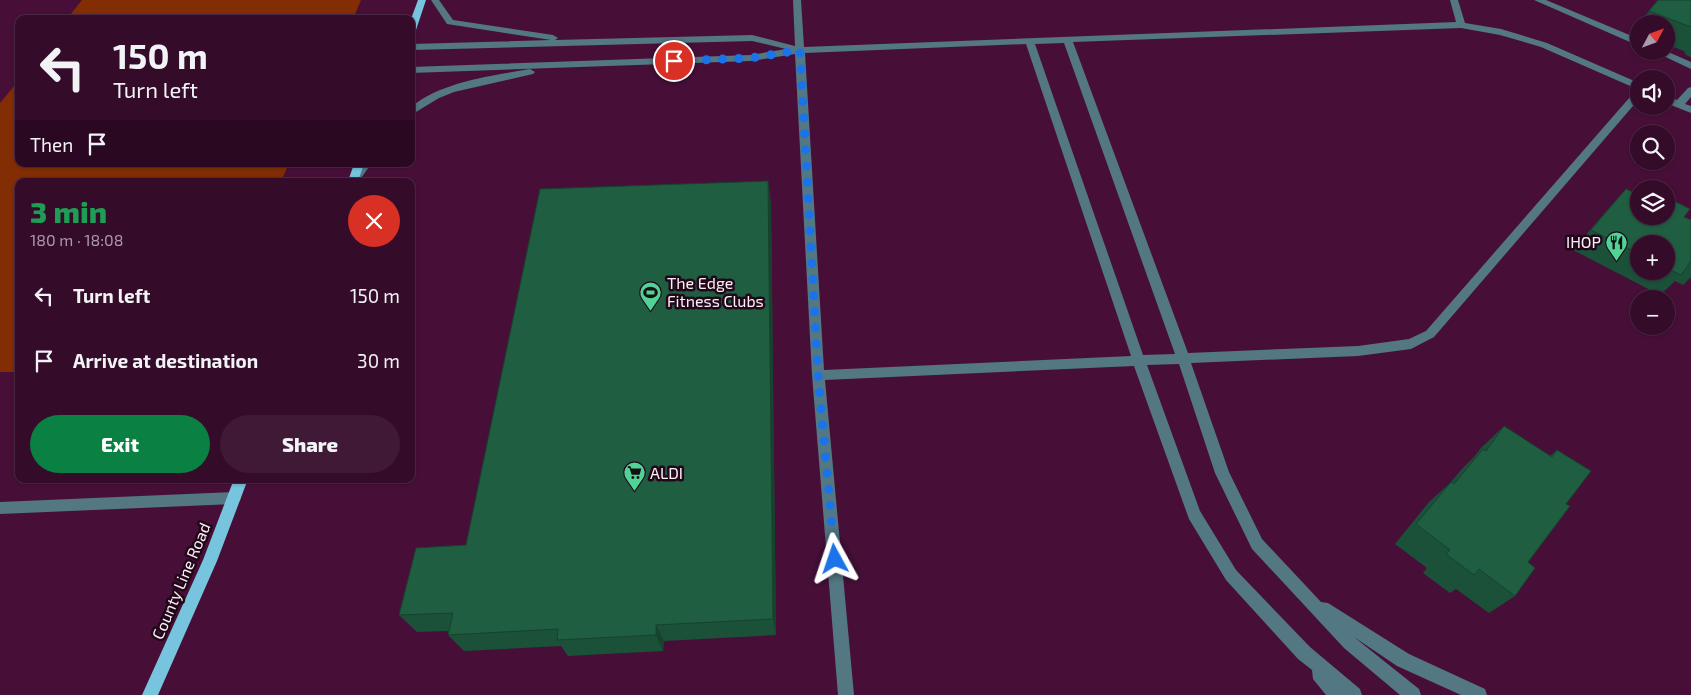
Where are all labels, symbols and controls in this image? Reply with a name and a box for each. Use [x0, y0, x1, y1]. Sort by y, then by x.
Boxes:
north arrow [1630, 15, 1675, 60]
map controls [1630, 15, 1675, 335]
text: 150 m [113, 34, 208, 76]
icon: left [30, 35, 95, 100]
pin [653, 40, 695, 82]
icon: arrive [660, 47, 688, 75]
button: sound [1630, 70, 1675, 115]
text: Turn left [113, 76, 198, 102]
button: search [1630, 125, 1675, 170]
icon: arrive [83, 130, 111, 158]
text: Then [30, 133, 73, 156]
button: layers [1630, 180, 1675, 225]
text: 3 min [30, 193, 107, 229]
button: close [348, 195, 400, 247]
text: 180 m · 18:08 [30, 230, 123, 249]
restaurant icon: IHOP [1605, 230, 1629, 261]
place label: IHOP [1566, 232, 1601, 251]
button: + [1630, 235, 1675, 280]
place label: The Edge Fitness Clubs [667, 273, 764, 310]
sports icon: The Edge Fitness Clubs [639, 280, 663, 311]
icon: left [30, 282, 58, 310]
text: Turn left [73, 284, 150, 307]
text: 150 m [350, 284, 400, 307]
button: − [1630, 290, 1675, 335]
icon: arrive [30, 347, 58, 375]
text: Arrive at destination [73, 349, 258, 372]
text: 30 m [357, 349, 400, 372]
button: Exit [30, 415, 210, 473]
button: Share [220, 415, 400, 473]
supermarket icon: ALDI [622, 461, 646, 492]
place label: ALDI [650, 463, 683, 482]
street label: County Line Road [147, 520, 214, 642]
position arrow [808, 532, 860, 584]

